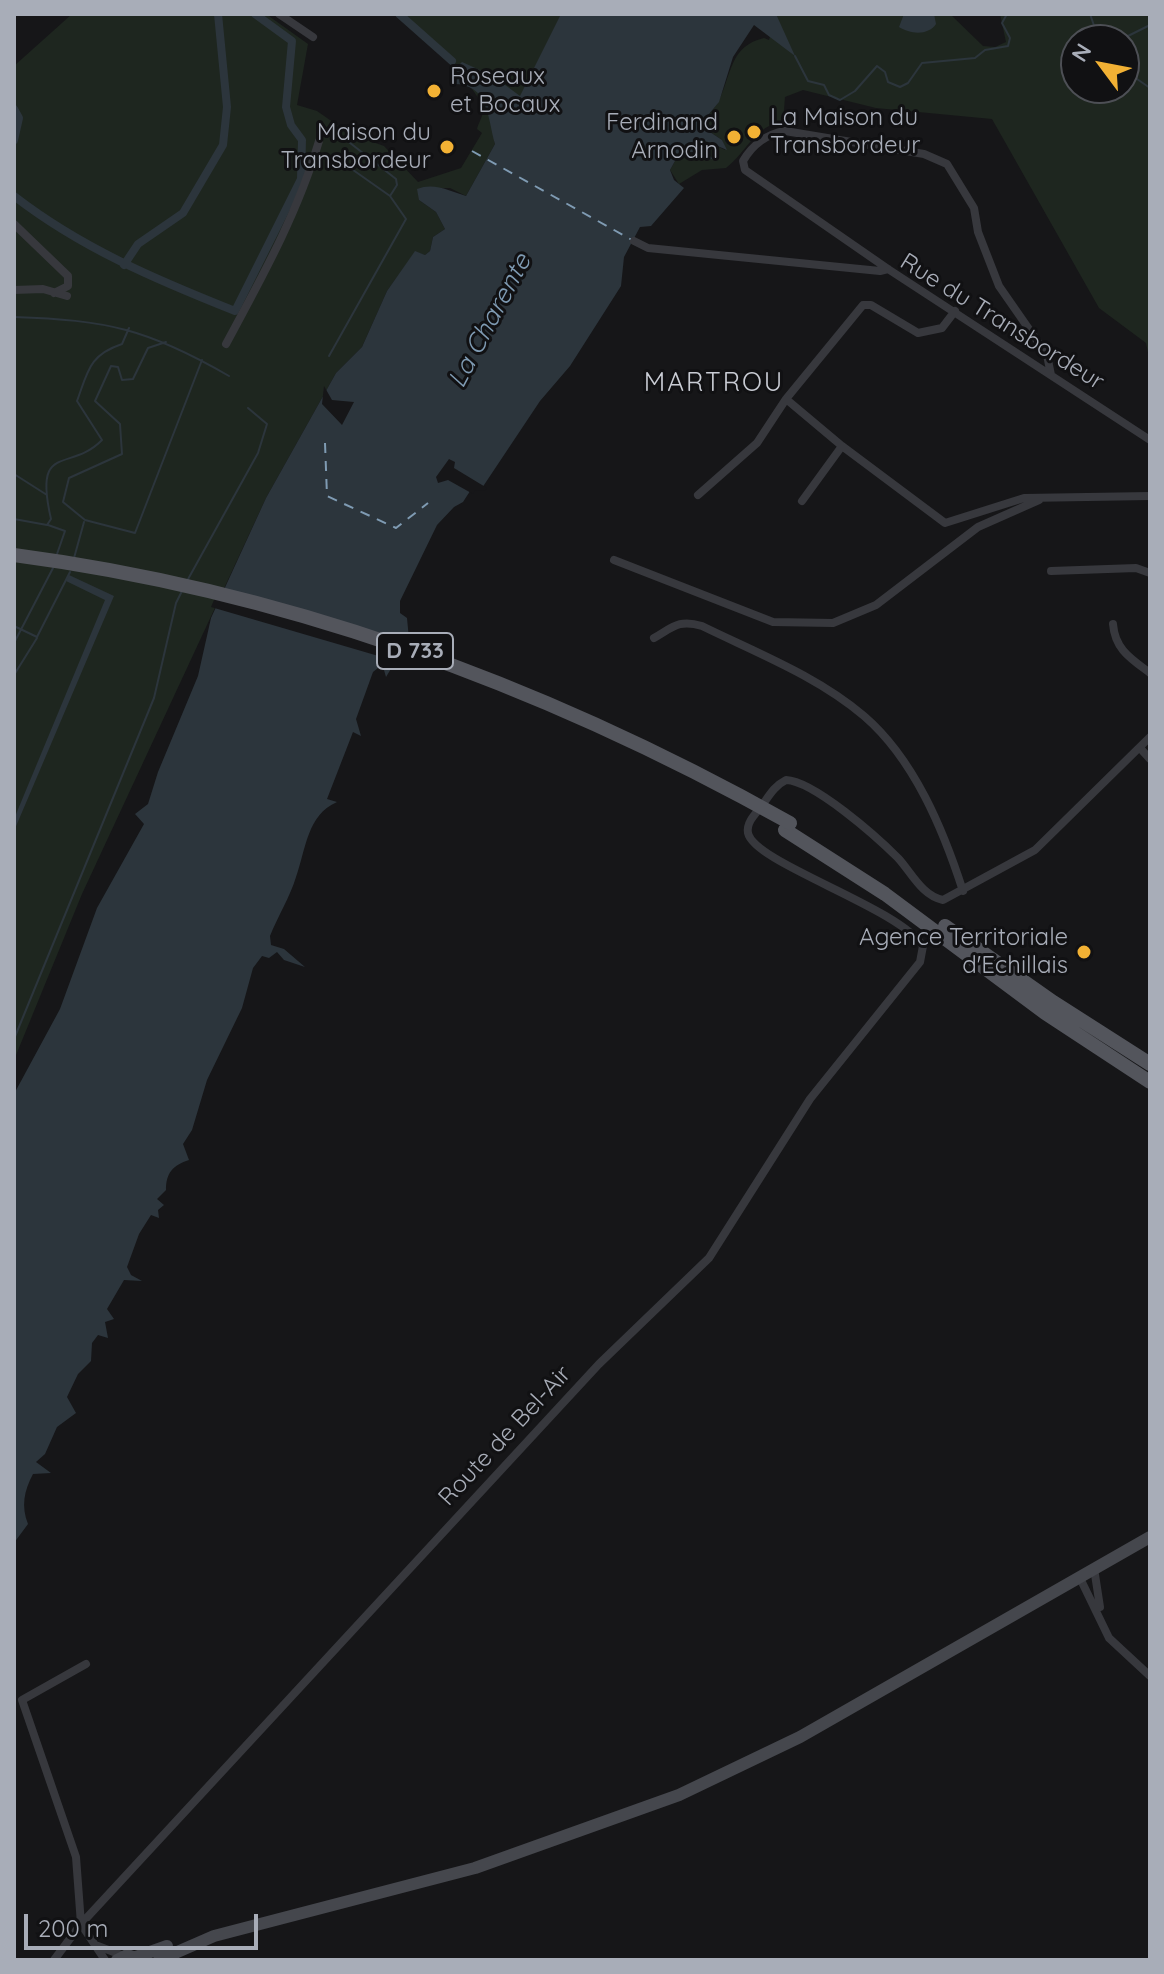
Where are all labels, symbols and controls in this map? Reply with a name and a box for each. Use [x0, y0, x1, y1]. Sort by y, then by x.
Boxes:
north arrow [1060, 24, 1140, 104]
text: N [1065, 38, 1097, 67]
place label: Roseaux et Bocaux [450, 63, 560, 119]
marker: Roseaux et Bocaux [425, 82, 443, 100]
place label: La Maison du Transbordeur [770, 104, 920, 160]
place label: Ferdinand Arnodin [606, 109, 718, 165]
place label: Maison du Transbordeur [281, 119, 431, 175]
marker: La Maison du Transbordeur [745, 123, 763, 141]
marker: Ferdinand Arnodin [725, 128, 743, 146]
marker: Maison du Transbordeur [438, 138, 456, 156]
street label: Rue du Transbordeur [895, 247, 1109, 397]
water label: La Charente [442, 249, 538, 393]
district label: MARTROU [644, 367, 784, 399]
road number: D 733 [377, 633, 453, 669]
place label: Agence Territoriale d'Echillais [859, 924, 1068, 980]
marker: Agence Territoriale d'Echillais [1075, 943, 1093, 961]
street label: Route de Bel-Air [433, 1360, 577, 1512]
scale bar [28, 1898, 262, 1948]
text: 200 m [38, 1913, 108, 1943]

